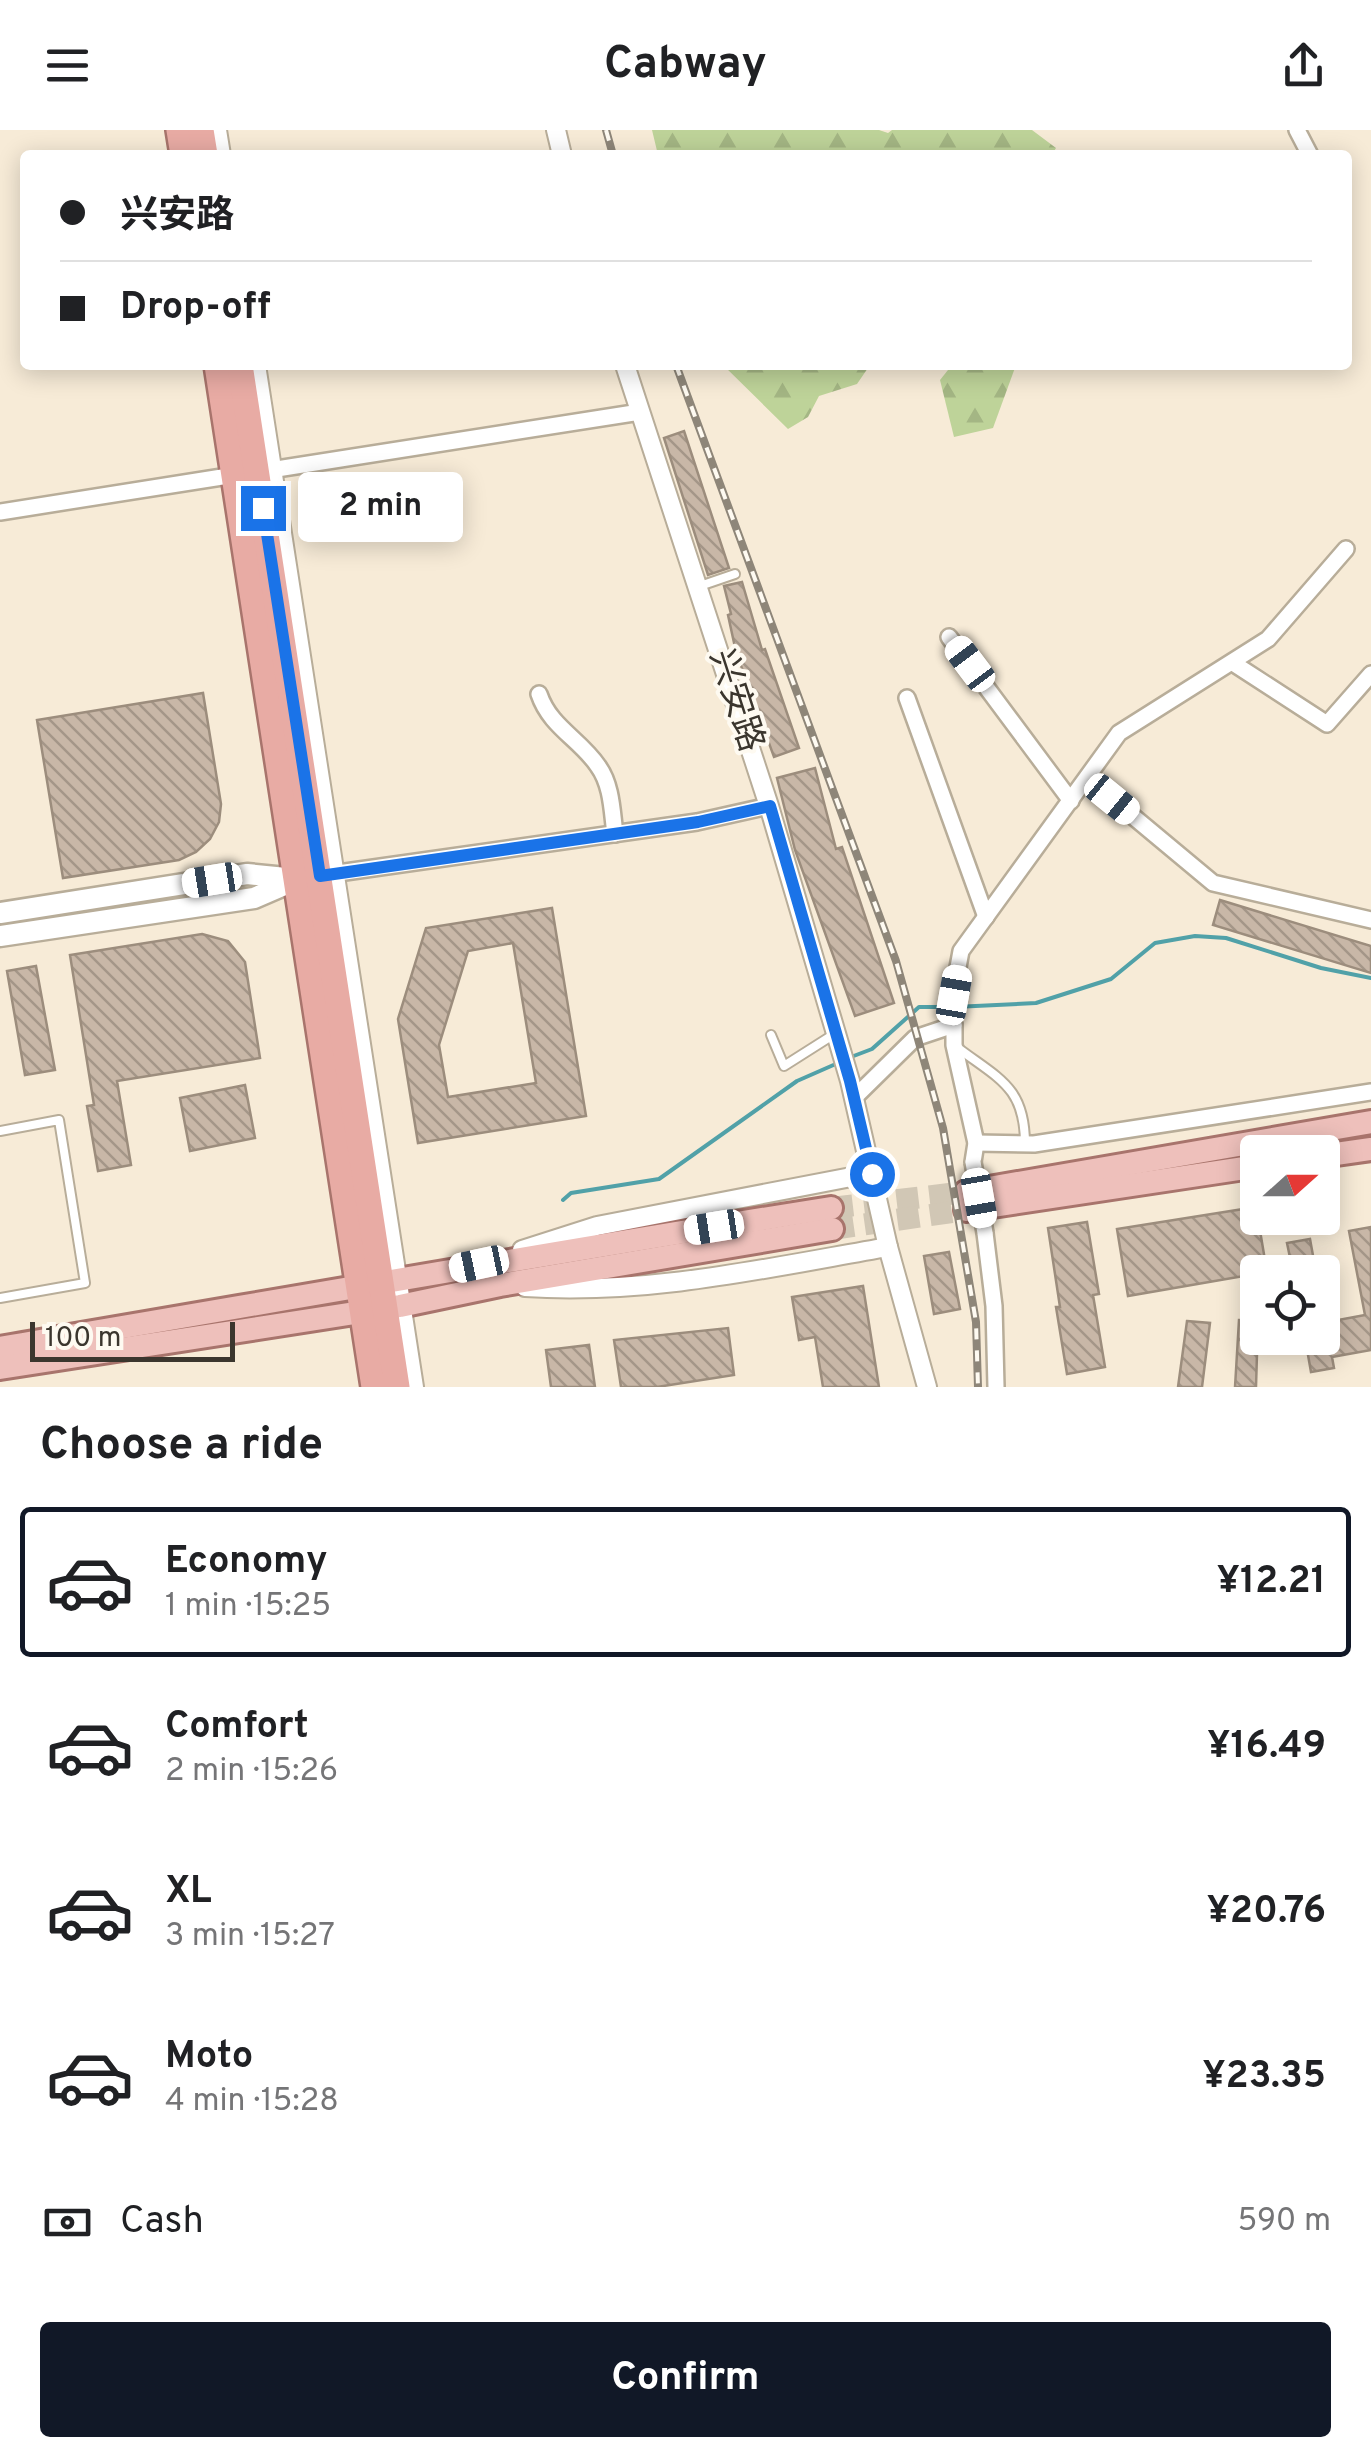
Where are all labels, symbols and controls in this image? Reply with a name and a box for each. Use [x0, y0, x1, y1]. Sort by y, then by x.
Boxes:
text: Cabway [604, 37, 767, 94]
icon: menu [40, 38, 95, 93]
icon: share [1276, 38, 1331, 93]
text: 兴安路 [120, 193, 234, 242]
text: Drop-off [120, 284, 271, 333]
callout: 2 min [298, 473, 463, 543]
route end [241, 486, 286, 531]
text: 2 min [339, 487, 422, 527]
car [940, 631, 1000, 697]
street label: 兴安路 [698, 644, 772, 758]
car [1079, 768, 1145, 830]
car [180, 860, 244, 900]
car [934, 963, 974, 1027]
north arrow [1240, 1135, 1340, 1235]
map controls [1240, 1135, 1340, 1355]
route start [850, 1152, 895, 1197]
car [959, 1166, 999, 1230]
car [682, 1207, 746, 1247]
car [447, 1243, 511, 1285]
button: locate [1240, 1255, 1340, 1355]
scale bar [30, 1317, 235, 1362]
text: 100 m [45, 1321, 121, 1357]
text: Choose a ride [40, 1418, 323, 1475]
icon: car [45, 1537, 135, 1627]
text: Economy [165, 1538, 327, 1587]
text: ¥12.21 [1217, 1558, 1326, 1607]
text: 1 min · 15:25 [165, 1587, 331, 1627]
icon: car [45, 1702, 135, 1792]
text: Comfort [165, 1703, 309, 1752]
text: ¥16.49 [1207, 1723, 1326, 1772]
text: 2 min · 15:26 [165, 1752, 338, 1792]
icon: car [45, 1867, 135, 1957]
text: XL [165, 1868, 212, 1917]
text: ¥20.76 [1207, 1888, 1326, 1937]
text: 3 min · 15:27 [165, 1917, 335, 1957]
icon: car [45, 2032, 135, 2122]
text: Moto [165, 2033, 253, 2082]
text: ¥23.35 [1203, 2053, 1326, 2102]
text: 4 min · 15:28 [165, 2082, 339, 2122]
icon: cash [40, 2195, 95, 2250]
text: Cash [120, 2198, 204, 2247]
text: 590 m [1237, 2202, 1331, 2242]
button: Confirm [40, 2322, 1331, 2437]

